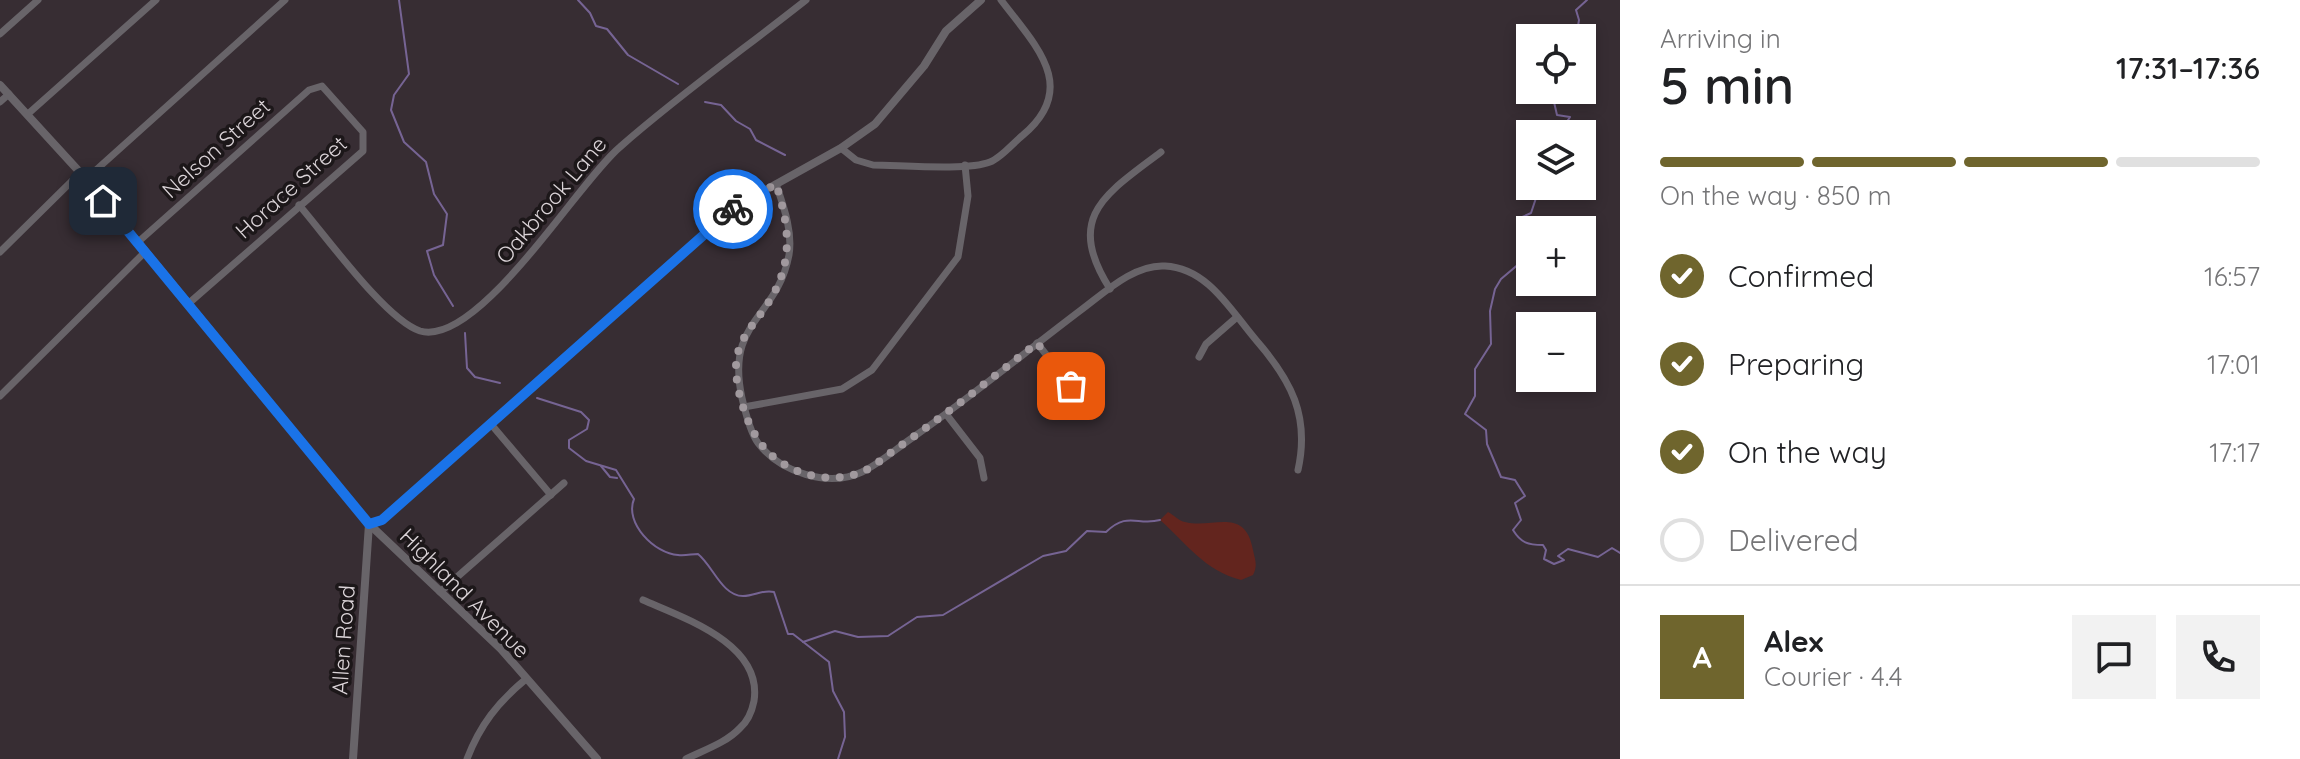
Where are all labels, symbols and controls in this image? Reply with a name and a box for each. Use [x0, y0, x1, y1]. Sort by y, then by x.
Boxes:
text: Arriving in [1660, 22, 1781, 55]
map controls [1516, 24, 1596, 392]
button: locate [1516, 24, 1596, 104]
text: 17:31–17:36 [2116, 49, 2260, 87]
text: 5 min [1660, 52, 1794, 117]
street label: Nelson Street [156, 92, 276, 204]
button: layers [1516, 120, 1596, 200]
street label: Horace Street [229, 130, 353, 244]
street label: Oakbrook Lane [490, 131, 612, 269]
pin [69, 167, 137, 235]
courier [693, 169, 773, 249]
icon: home [81, 179, 125, 223]
text: On the way · 850 m [1660, 179, 1891, 212]
icon: bike [711, 187, 755, 231]
button: + [1516, 216, 1596, 296]
icon: check [1660, 254, 1704, 298]
text: Confirmed [1728, 257, 1874, 295]
text: 16:57 [2204, 260, 2260, 293]
button: − [1516, 312, 1596, 392]
icon: check [1660, 342, 1704, 386]
text: Preparing [1728, 345, 1864, 383]
text: 17:01 [2207, 348, 2260, 381]
pin [1037, 352, 1105, 420]
icon: bag [1049, 364, 1093, 408]
icon: check [1660, 430, 1704, 474]
text: On the way [1728, 433, 1887, 471]
text: 17:17 [2209, 436, 2260, 469]
text: Delivered [1728, 521, 1859, 559]
street label: Highland Avenue [394, 522, 536, 664]
street label: Allen Road [325, 584, 361, 696]
button: chat [2072, 615, 2156, 699]
button: phone [2176, 615, 2260, 699]
text: Alex [1764, 622, 1823, 660]
text: A [1692, 638, 1712, 676]
text: Courier · 4.4 [1764, 660, 1902, 693]

